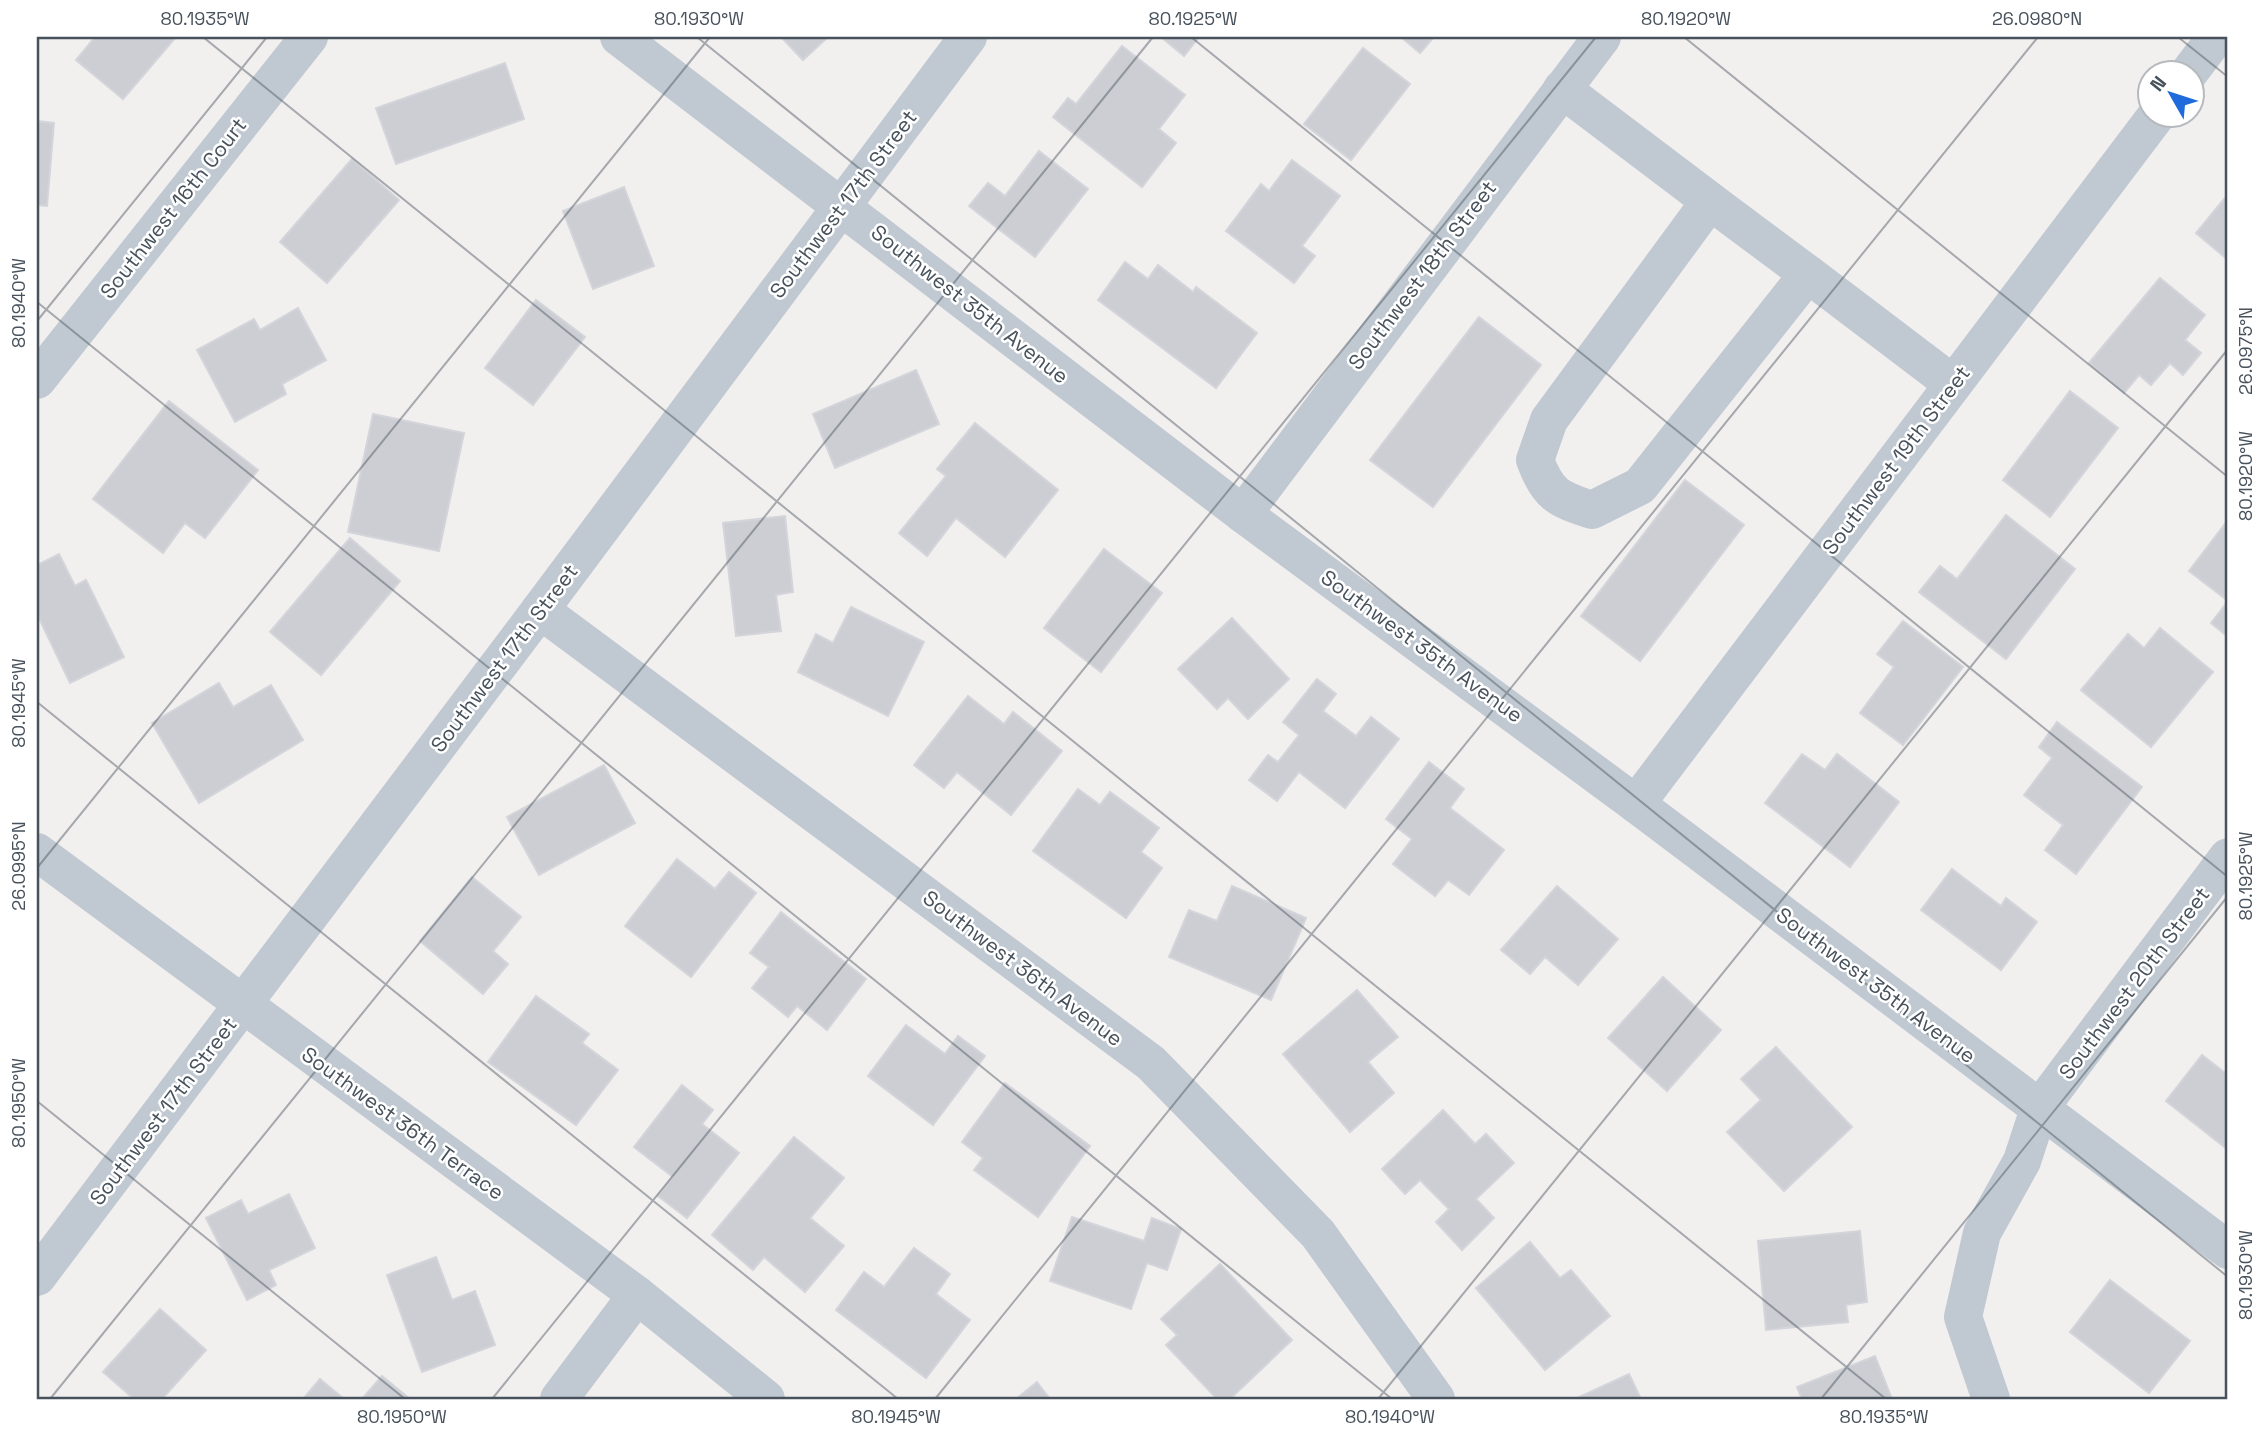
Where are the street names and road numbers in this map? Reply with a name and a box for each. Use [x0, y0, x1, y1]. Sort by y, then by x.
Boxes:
street label: Southwest 17th Street [763, 105, 923, 303]
street label: Southwest 16th Court [94, 112, 252, 304]
street label: Southwest 18th Street [1342, 175, 1502, 375]
street label: Southwest 35th Avenue [866, 219, 1074, 389]
street label: Southwest 19th Street [1816, 360, 1976, 560]
street label: Southwest 17th Street [424, 559, 584, 757]
street label: Southwest 35th Avenue [1316, 564, 1528, 728]
street label: Southwest 20th Street [2053, 881, 2215, 1085]
street label: Southwest 36th Avenue [918, 884, 1128, 1052]
street label: Southwest 35th Avenue [1771, 901, 1981, 1069]
street label: Southwest 17th Street [83, 1012, 243, 1210]
street label: Southwest 36th Terrace [296, 1040, 510, 1206]

